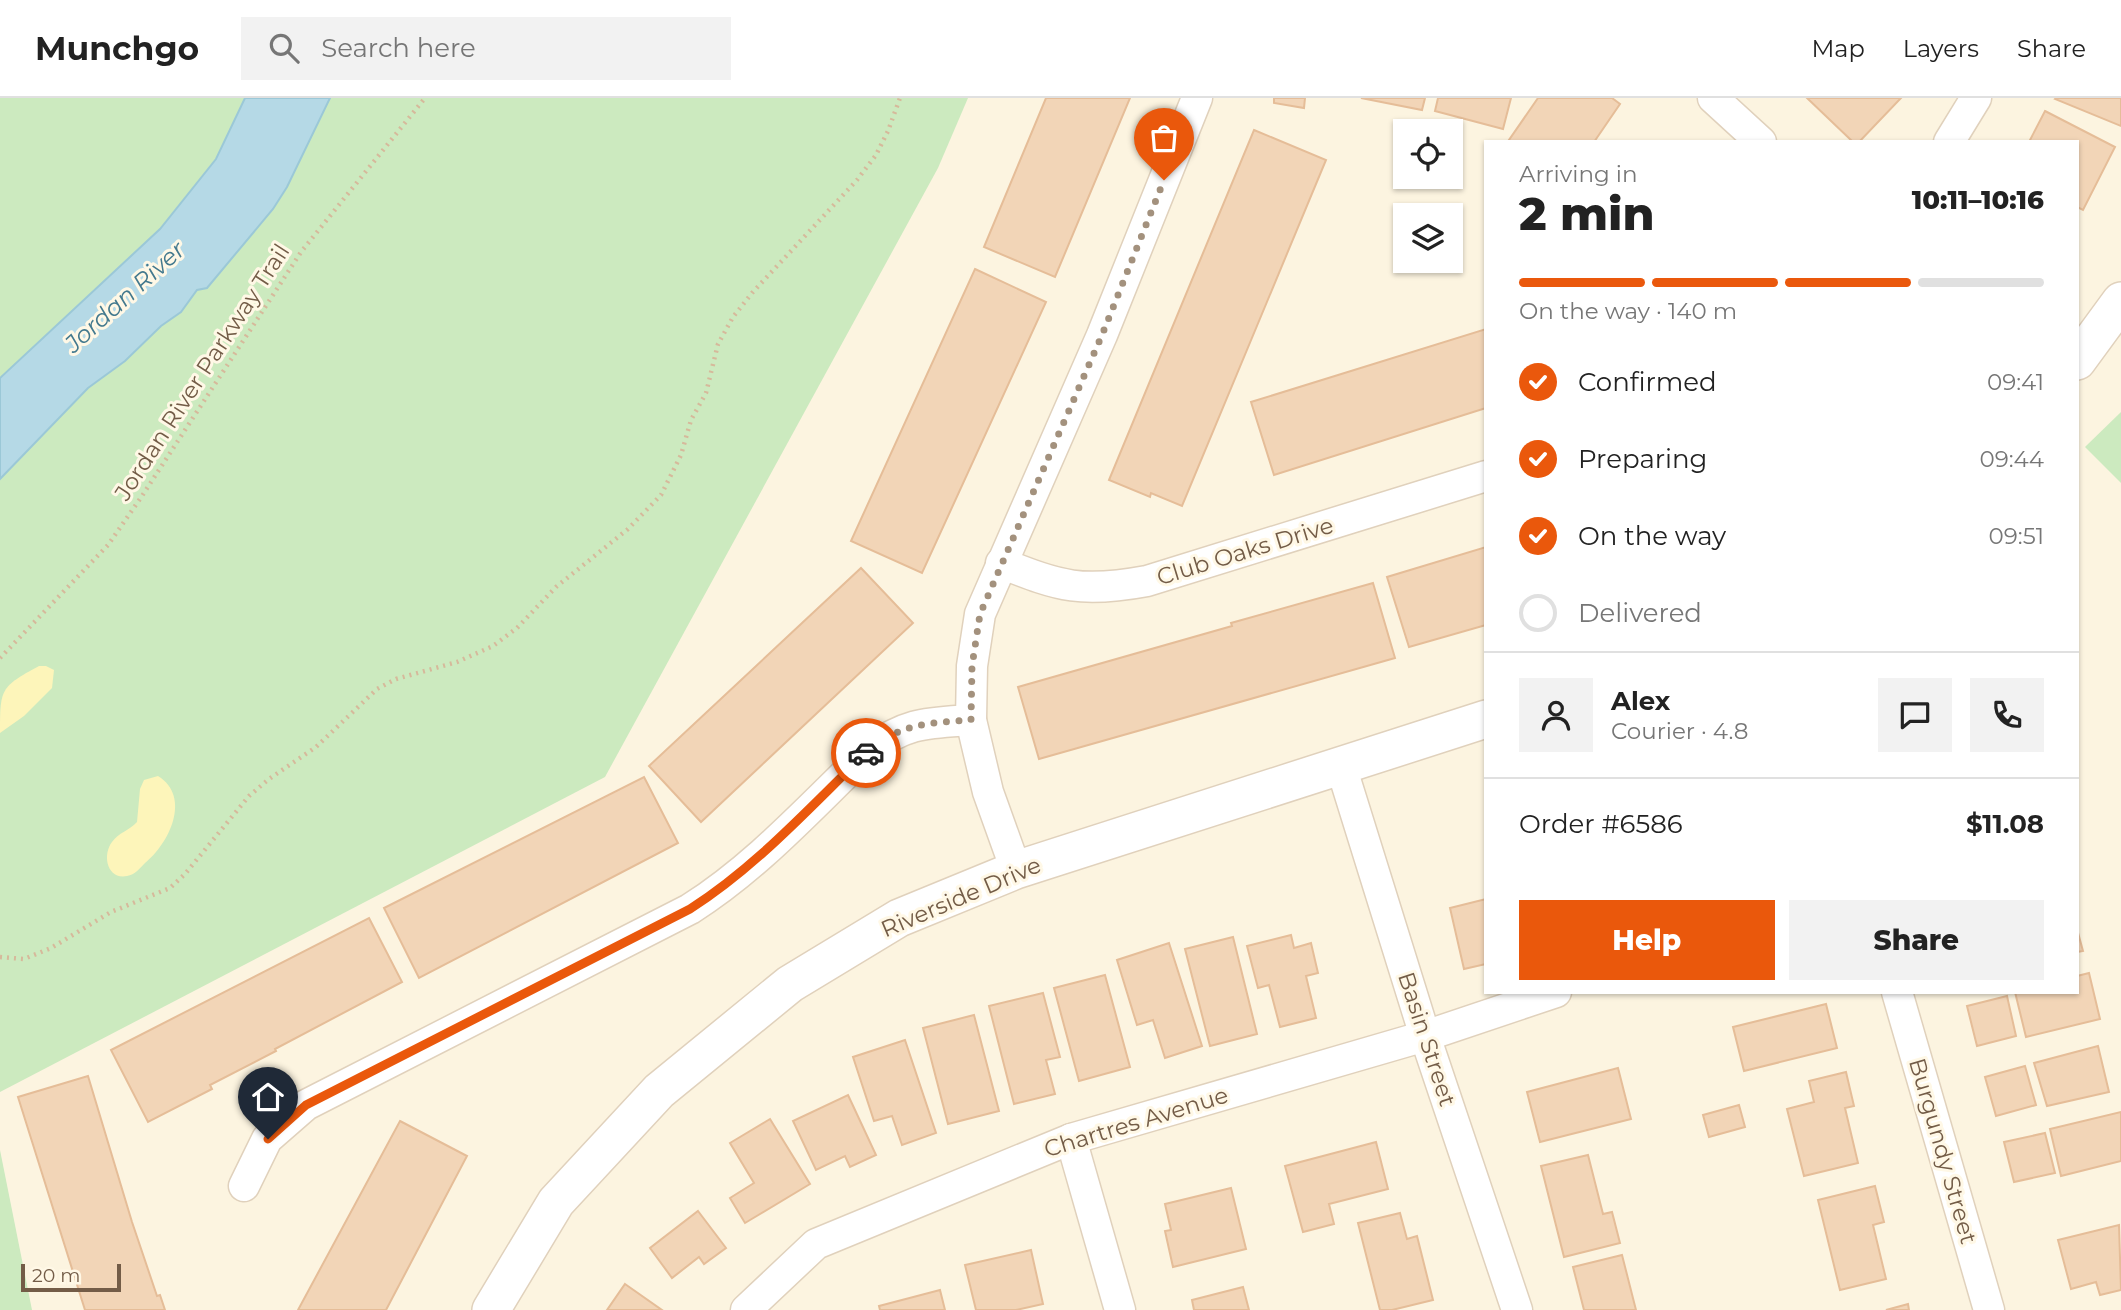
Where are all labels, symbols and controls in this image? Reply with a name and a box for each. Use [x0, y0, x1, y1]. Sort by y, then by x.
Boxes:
search box [241, 17, 731, 80]
text: Munchgo [35, 28, 199, 68]
icon: search [265, 29, 303, 67]
text: Search here [321, 32, 476, 64]
text: Map [1811, 34, 1865, 63]
text: Layers [1903, 34, 1979, 63]
text: Share [2017, 34, 2086, 63]
pin [1134, 108, 1194, 180]
icon: bag [1145, 119, 1183, 157]
map controls [1393, 119, 1463, 273]
button: locate [1393, 119, 1463, 189]
text: Arriving in [1519, 160, 1638, 188]
text: 10:11–10:16 [1912, 184, 2044, 216]
text: 2 min [1519, 185, 1654, 242]
button: layers [1393, 203, 1463, 273]
water label: Jordan River [58, 234, 192, 359]
street label: Jordan River Parkway Trail [108, 239, 295, 506]
text: On the way · 140 m [1519, 297, 1737, 325]
icon: check [1519, 363, 1557, 401]
text: Confirmed [1578, 366, 1717, 398]
text: 09:41 [1987, 368, 2044, 396]
icon: check [1519, 440, 1557, 478]
text: Preparing [1578, 443, 1707, 475]
text: 09:44 [1979, 445, 2044, 473]
street label: Club Oaks Drive [1153, 511, 1337, 591]
icon: check [1519, 517, 1557, 555]
text: On the way [1578, 520, 1726, 552]
text: 09:51 [1989, 522, 2044, 550]
text: Delivered [1578, 597, 1702, 629]
button: person [1519, 678, 1593, 752]
button: chat [1878, 678, 1952, 752]
button: phone [1970, 678, 2044, 752]
text: Alex [1611, 685, 1670, 717]
text: Courier · 4.8 [1611, 717, 1748, 745]
courier [831, 718, 901, 788]
icon: car [847, 734, 885, 772]
text: Order #6586 [1519, 808, 1683, 840]
text: $11.08 [1966, 808, 2044, 840]
street label: Riverside Drive [877, 851, 1045, 943]
button: Help [1519, 900, 1775, 980]
button: Share [1789, 900, 2044, 980]
street label: Basin Street [1392, 968, 1462, 1110]
street label: Burgundy Street [1903, 1055, 1983, 1247]
pin [238, 1067, 298, 1139]
icon: home [249, 1078, 287, 1116]
street label: Chartres Avenue [1040, 1081, 1232, 1163]
scale bar [21, 1261, 121, 1293]
text: 20 m [32, 1264, 80, 1287]

